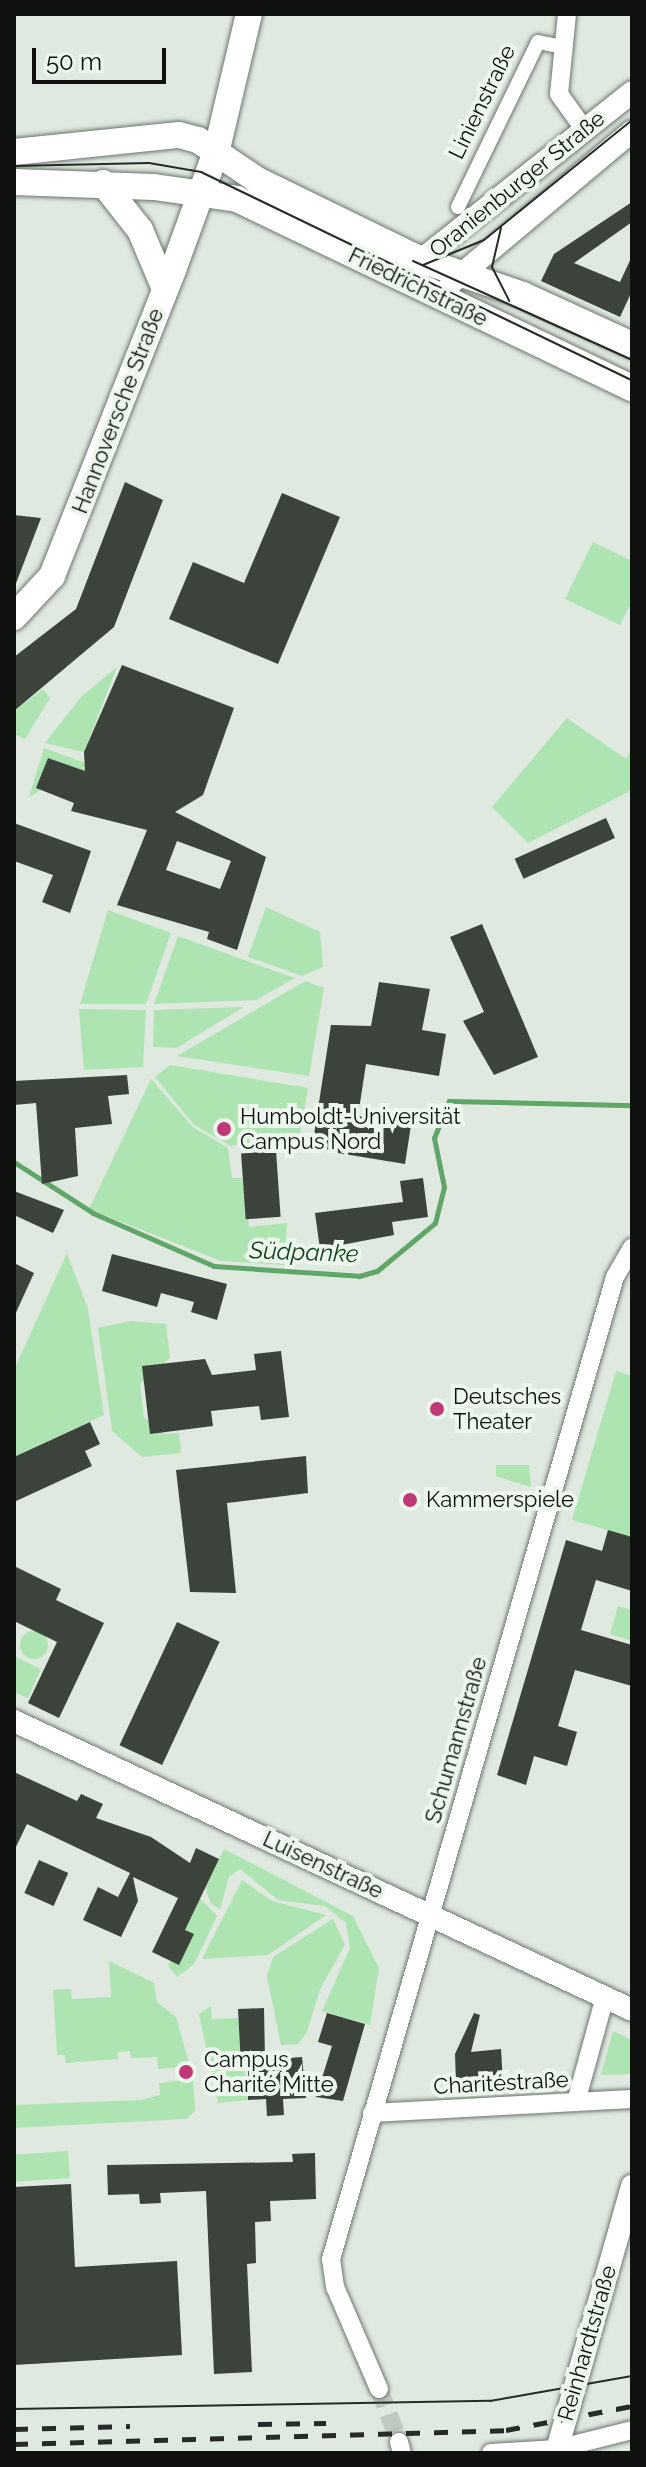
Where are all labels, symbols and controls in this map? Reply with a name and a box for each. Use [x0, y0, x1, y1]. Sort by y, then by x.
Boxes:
scale bar [36, 32, 170, 82]
street label: Linienstraße [443, 41, 521, 163]
text: 50 m [46, 47, 102, 76]
street label: Oranienburger Straße [424, 105, 610, 263]
street label: Friedrichstraße [344, 242, 492, 332]
street label: Hannoversche Straße [67, 305, 169, 517]
place label: Humboldt-Universität Campus Nord [240, 1103, 461, 1154]
marker: Humboldt-Universität Campus Nord [215, 1120, 233, 1138]
water label: Südpanke [249, 1236, 359, 1268]
place label: Deutsches Theater [453, 1383, 561, 1434]
marker: Deutsches Theater [428, 1400, 446, 1418]
place label: Kammerspiele [426, 1487, 574, 1513]
marker: Kammerspiele [401, 1491, 419, 1509]
street label: Schumannstraße [420, 1654, 492, 1826]
street label: Luisenstraße [259, 1826, 387, 1904]
place label: Campus Charité Mitte [204, 2046, 334, 2098]
marker: Campus Charité Mitte [175, 2061, 197, 2083]
street label: Charitéstraße [433, 2066, 569, 2100]
street label: Reinhardtstraße [552, 2262, 622, 2424]

